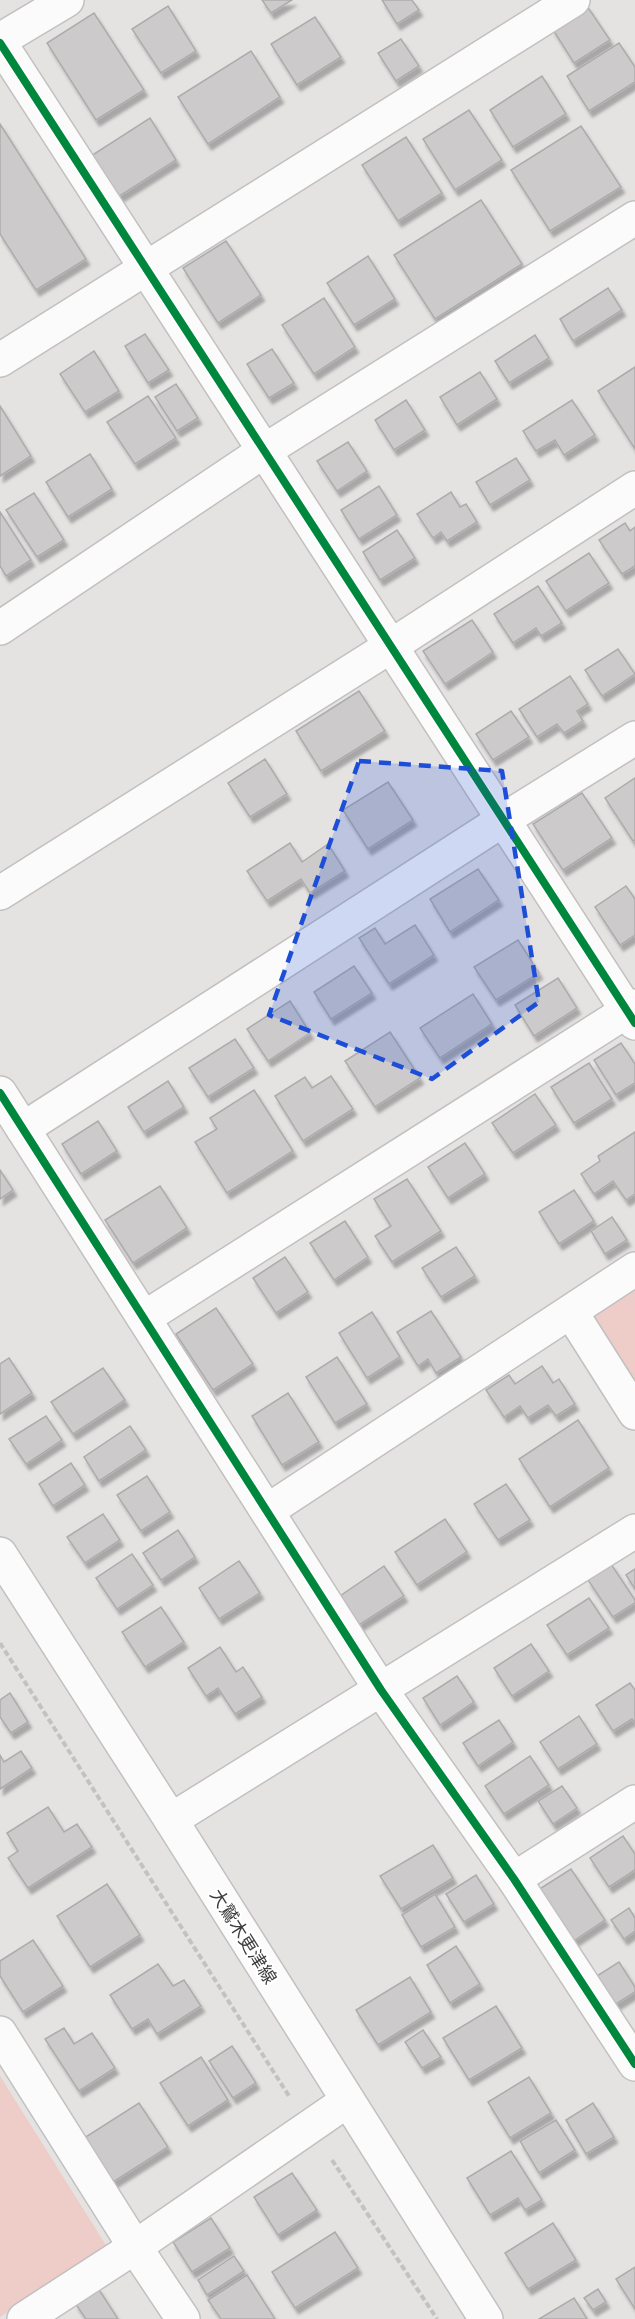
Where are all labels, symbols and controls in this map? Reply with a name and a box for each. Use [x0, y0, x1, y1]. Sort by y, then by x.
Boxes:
street label: 大鷲木更津線 [205, 1884, 283, 1988]

